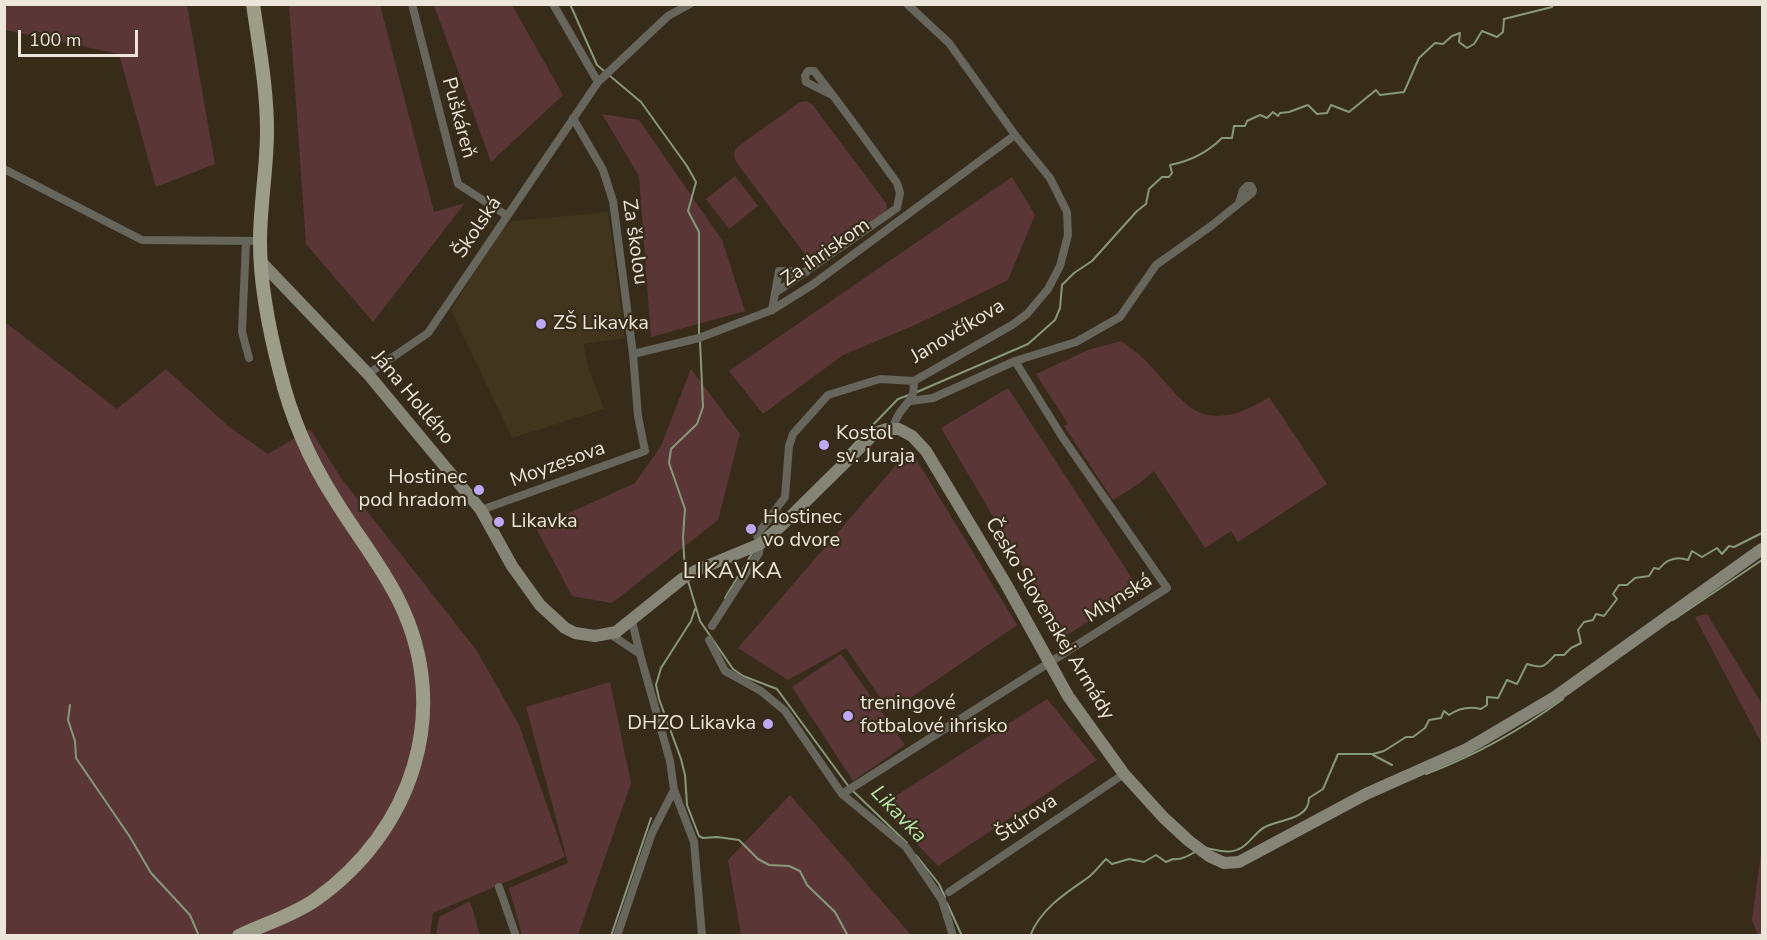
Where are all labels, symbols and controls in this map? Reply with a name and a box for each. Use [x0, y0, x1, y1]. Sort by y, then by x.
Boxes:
scale bar [21, 18, 141, 56]
text: 100 m [29, 28, 81, 52]
street label: Puškáreň [436, 75, 480, 161]
street label: Školská [449, 193, 507, 263]
street label: Za školou [616, 198, 652, 286]
street label: Za ihriskom [777, 214, 875, 292]
street label: Janovčíkova [907, 295, 1009, 369]
place label: ZŠ Likavka [553, 312, 649, 336]
marker: ZŠ Likavka [534, 317, 548, 331]
street label: Jána Hollého [366, 346, 458, 450]
place label: Kostol sv. Juraja [836, 422, 915, 469]
street label: Moyzesova [507, 437, 609, 493]
marker: Kostol sv. Juraja [817, 438, 831, 452]
place label: Hostinec pod hradom [359, 466, 467, 513]
marker: Hostinec pod hradom [472, 483, 486, 497]
place label: Hostinec vo dvore [763, 506, 842, 553]
place label: Likavka [511, 510, 578, 534]
street label: Česko Slovenskej Armády [979, 514, 1119, 724]
marker: Likavka [492, 515, 506, 529]
marker: Hostinec vo dvore [744, 522, 758, 536]
district label: LIKAVKA [683, 560, 783, 586]
street label: Mlynská [1081, 569, 1157, 629]
place label: treningové fotbalové ihrisko [860, 692, 1008, 739]
marker: treningové fotbalové ihrisko [841, 709, 855, 723]
place label: DHZO Likavka [627, 712, 756, 736]
marker: DHZO Likavka [761, 717, 775, 731]
water label: Likavka [865, 781, 931, 849]
street label: Štúrova [992, 790, 1062, 848]

